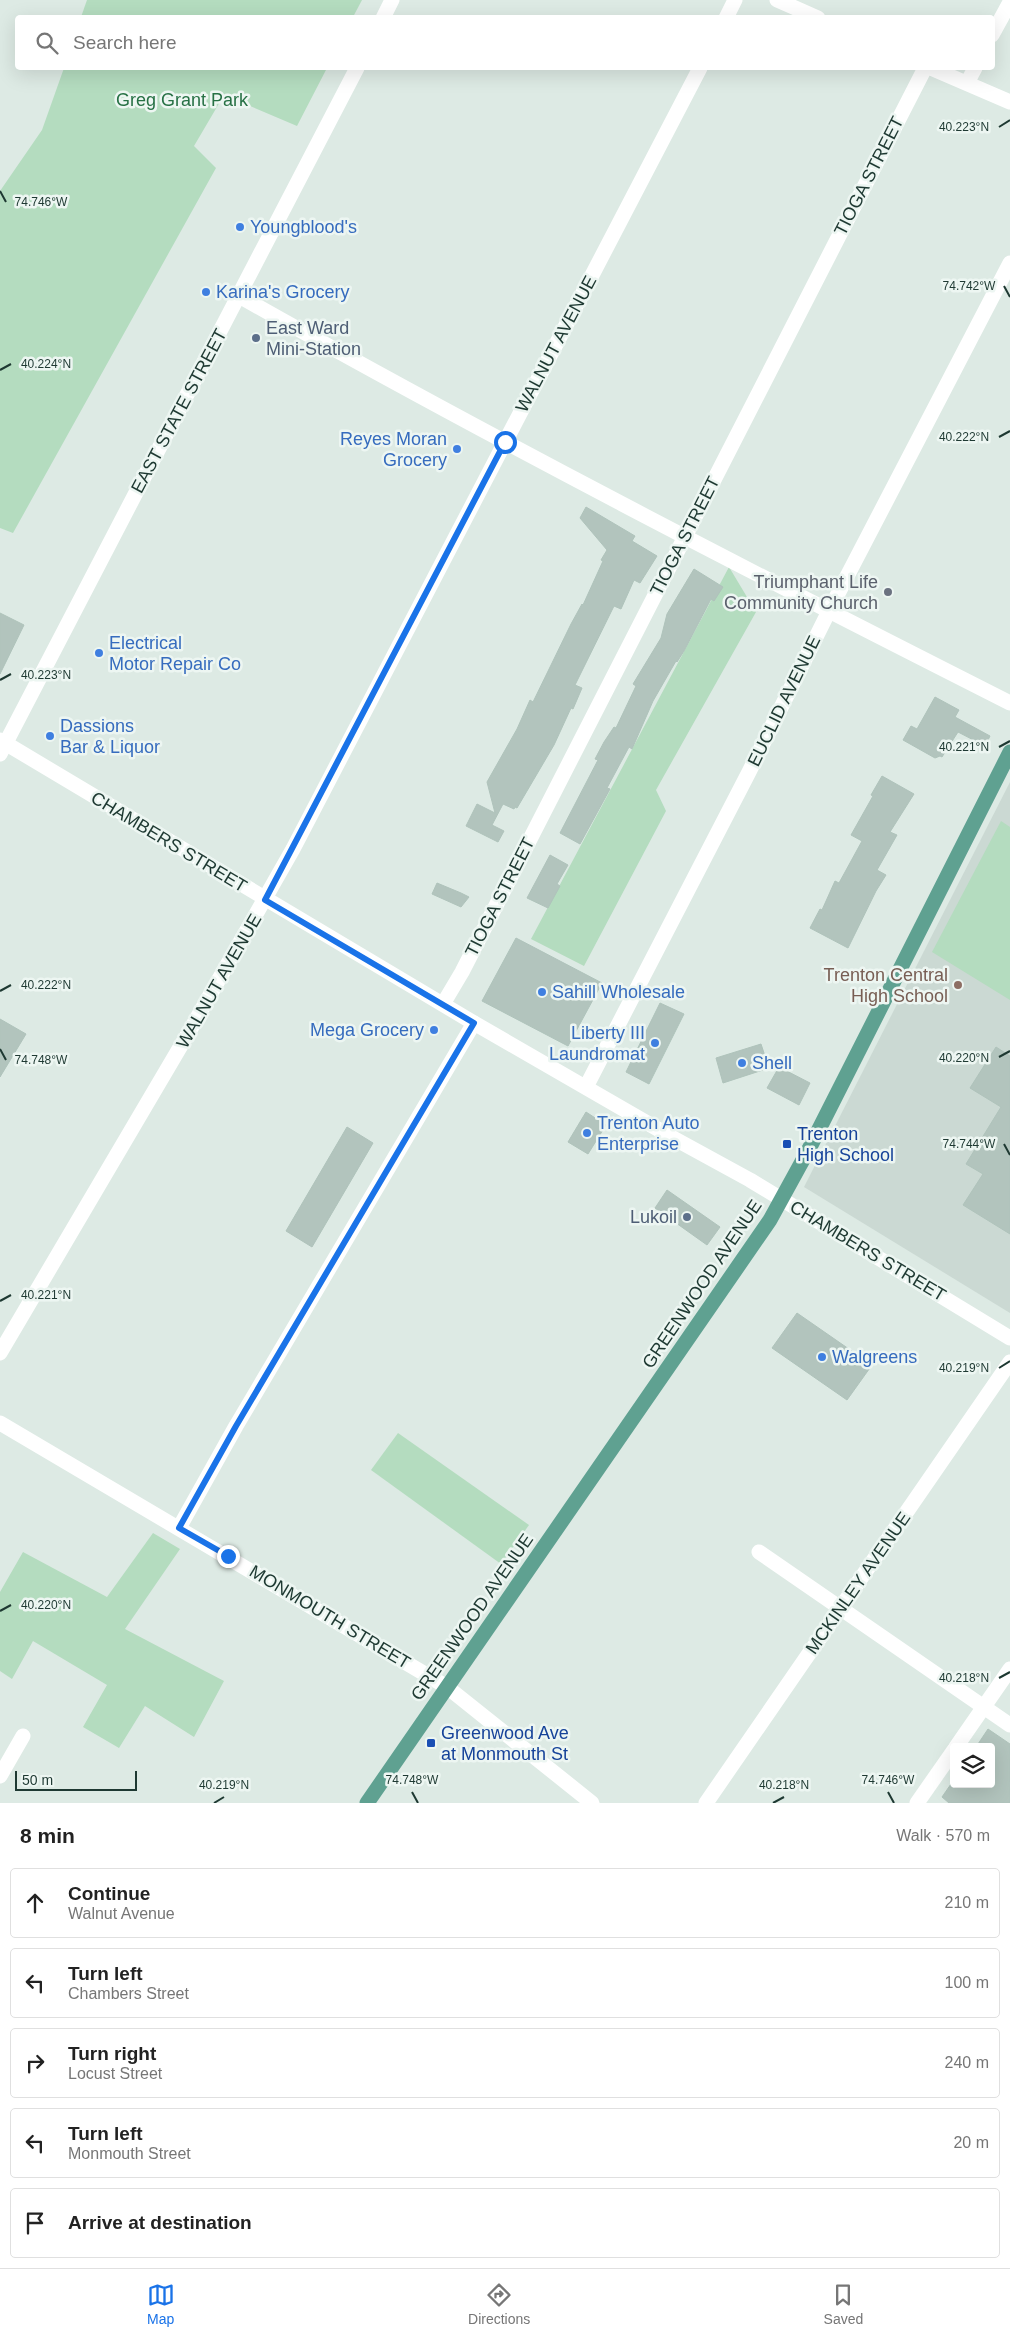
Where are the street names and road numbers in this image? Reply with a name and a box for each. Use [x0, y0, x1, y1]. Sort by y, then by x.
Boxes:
street label: TIOGA STREET [830, 113, 908, 239]
street label: WALNUT AVENUE [512, 272, 600, 416]
street label: EAST STATE STREET [127, 325, 231, 497]
street label: TIOGA STREET [646, 473, 724, 599]
street label: EUCLID AVENUE [744, 632, 824, 770]
street label: CHAMBERS STREET [88, 788, 250, 896]
street label: TIOGA STREET [461, 834, 539, 960]
street label: WALNUT AVENUE [172, 910, 266, 1052]
street label: GREENWOOD AVENUE [638, 1196, 766, 1372]
street label: CHAMBERS STREET [787, 1197, 949, 1305]
street label: MCKINLEY AVENUE [802, 1508, 914, 1658]
street label: GREENWOOD AVENUE [407, 1530, 537, 1704]
street label: MONMOUTH STREET [246, 1561, 414, 1673]

